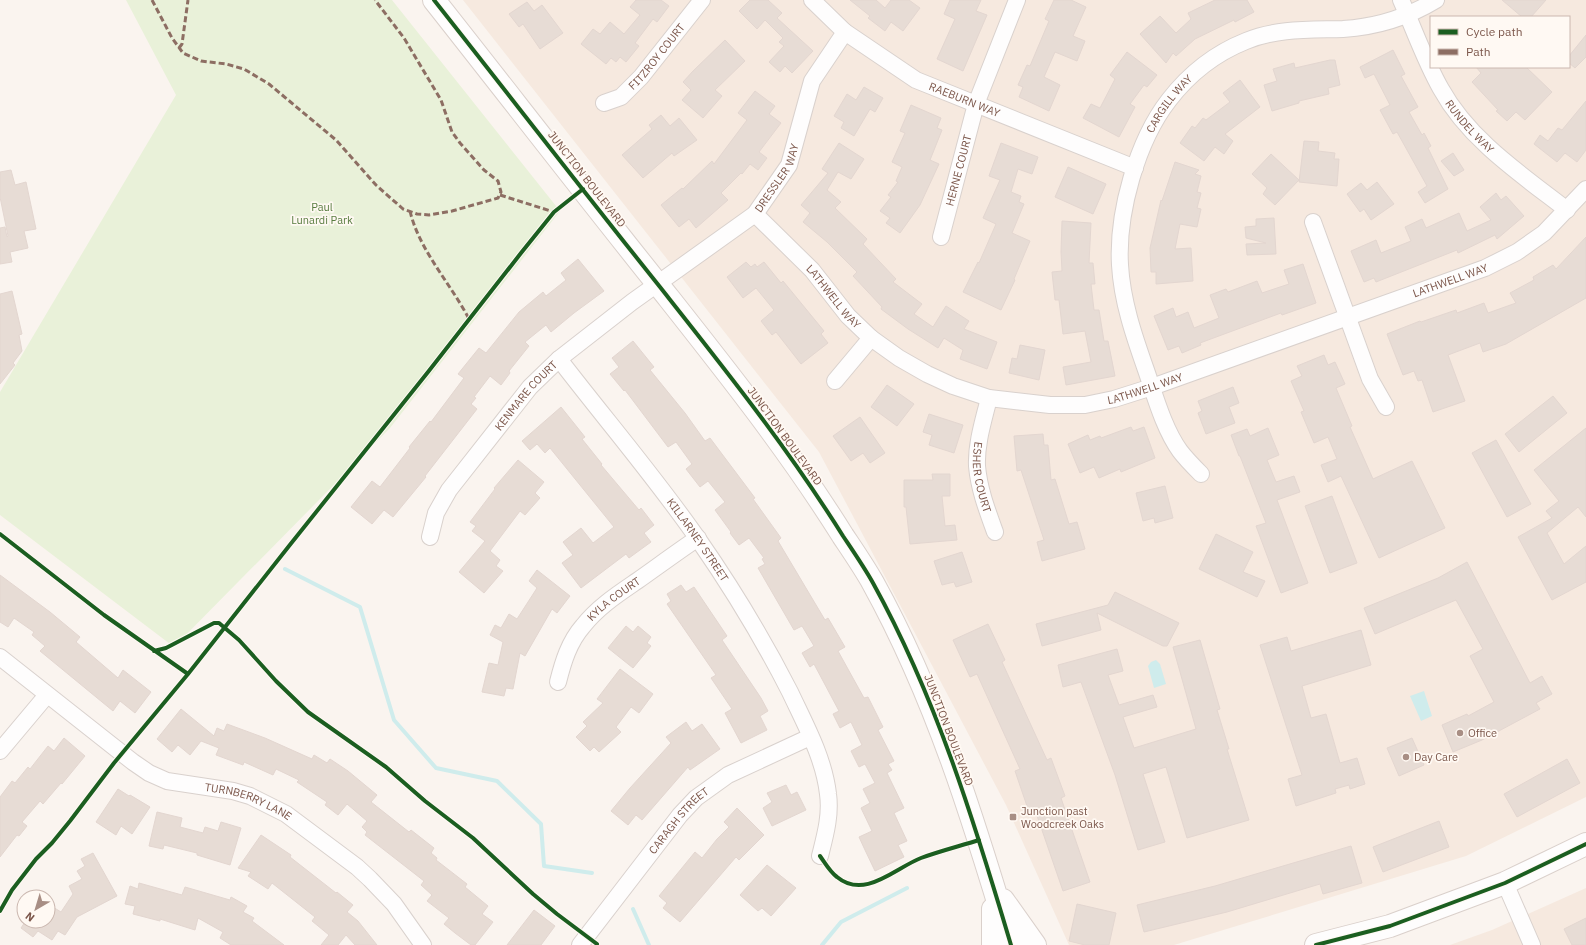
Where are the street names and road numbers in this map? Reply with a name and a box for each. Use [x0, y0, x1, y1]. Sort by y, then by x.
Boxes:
street label: FITZROY COURT [625, 20, 688, 93]
street label: CARGILL WAY [1143, 71, 1195, 135]
street label: RAEBURN WAY [927, 79, 1003, 120]
street label: RUNDEL WAY [1442, 97, 1497, 156]
street label: JUNCTION BOULEVARD [545, 128, 629, 230]
street label: HERNE COURT [942, 132, 975, 207]
street label: DRESSLER WAY [751, 142, 802, 215]
street label: LATHWELL WAY [1411, 260, 1490, 300]
street label: LATHWELL WAY [803, 261, 864, 332]
street label: KENMARE COURT [492, 357, 561, 433]
street label: LATHWELL WAY [1106, 369, 1185, 407]
street label: JUNCTION BOULEVARD [745, 384, 825, 488]
street label: ESHER COURT [970, 441, 995, 515]
street label: KILLARNEY STREET [664, 495, 732, 585]
street label: KYLA COURT [584, 573, 644, 624]
street label: JUNCTION BOULEVARD [921, 672, 977, 788]
street label: TURNBERRY LANE [204, 780, 295, 823]
street label: CARAGH STREET [646, 784, 712, 857]

